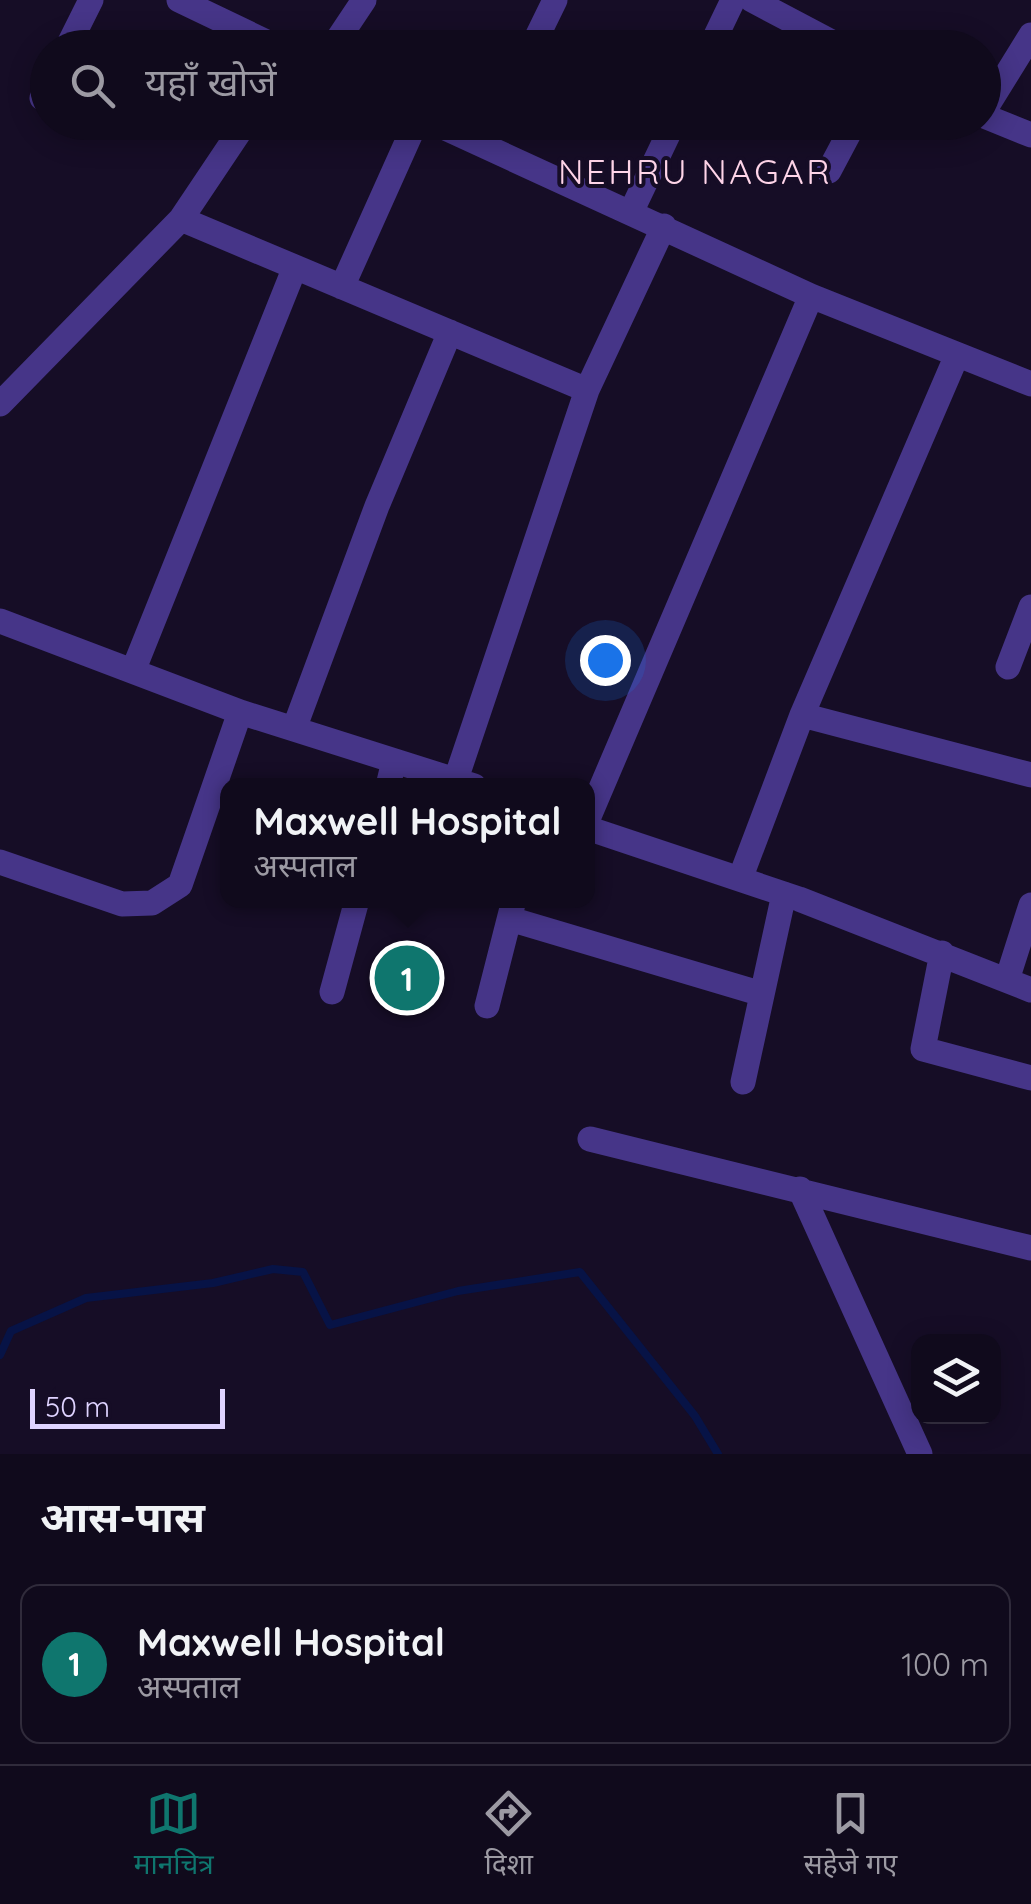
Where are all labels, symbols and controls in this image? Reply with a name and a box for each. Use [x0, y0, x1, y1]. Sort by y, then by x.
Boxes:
search box [30, 30, 1001, 140]
icon: search [65, 58, 120, 113]
text: यहाँ खोजें [145, 58, 277, 106]
district label: NEHRU NAGAR [558, 149, 832, 193]
your location [580, 635, 631, 686]
popup [220, 778, 595, 908]
text: Maxwell Hospital [253, 797, 562, 845]
text: अस्पताल [253, 845, 357, 885]
pin: 1 [374, 940, 440, 1016]
map controls [911, 1334, 1001, 1424]
button: layers [911, 1334, 1001, 1424]
scale bar [30, 1384, 225, 1428]
text: 50 m [45, 1389, 110, 1424]
text: आस-पास [40, 1490, 205, 1543]
text: Maxwell Hospital [137, 1618, 445, 1666]
text: 1 [68, 1644, 81, 1684]
text: 100 m [901, 1644, 989, 1684]
text: अस्पताल [137, 1666, 240, 1706]
tab: मानचित्र [134, 1786, 214, 1885]
tab: दिशा [481, 1786, 536, 1885]
tab: सहेजे गए [804, 1786, 897, 1885]

